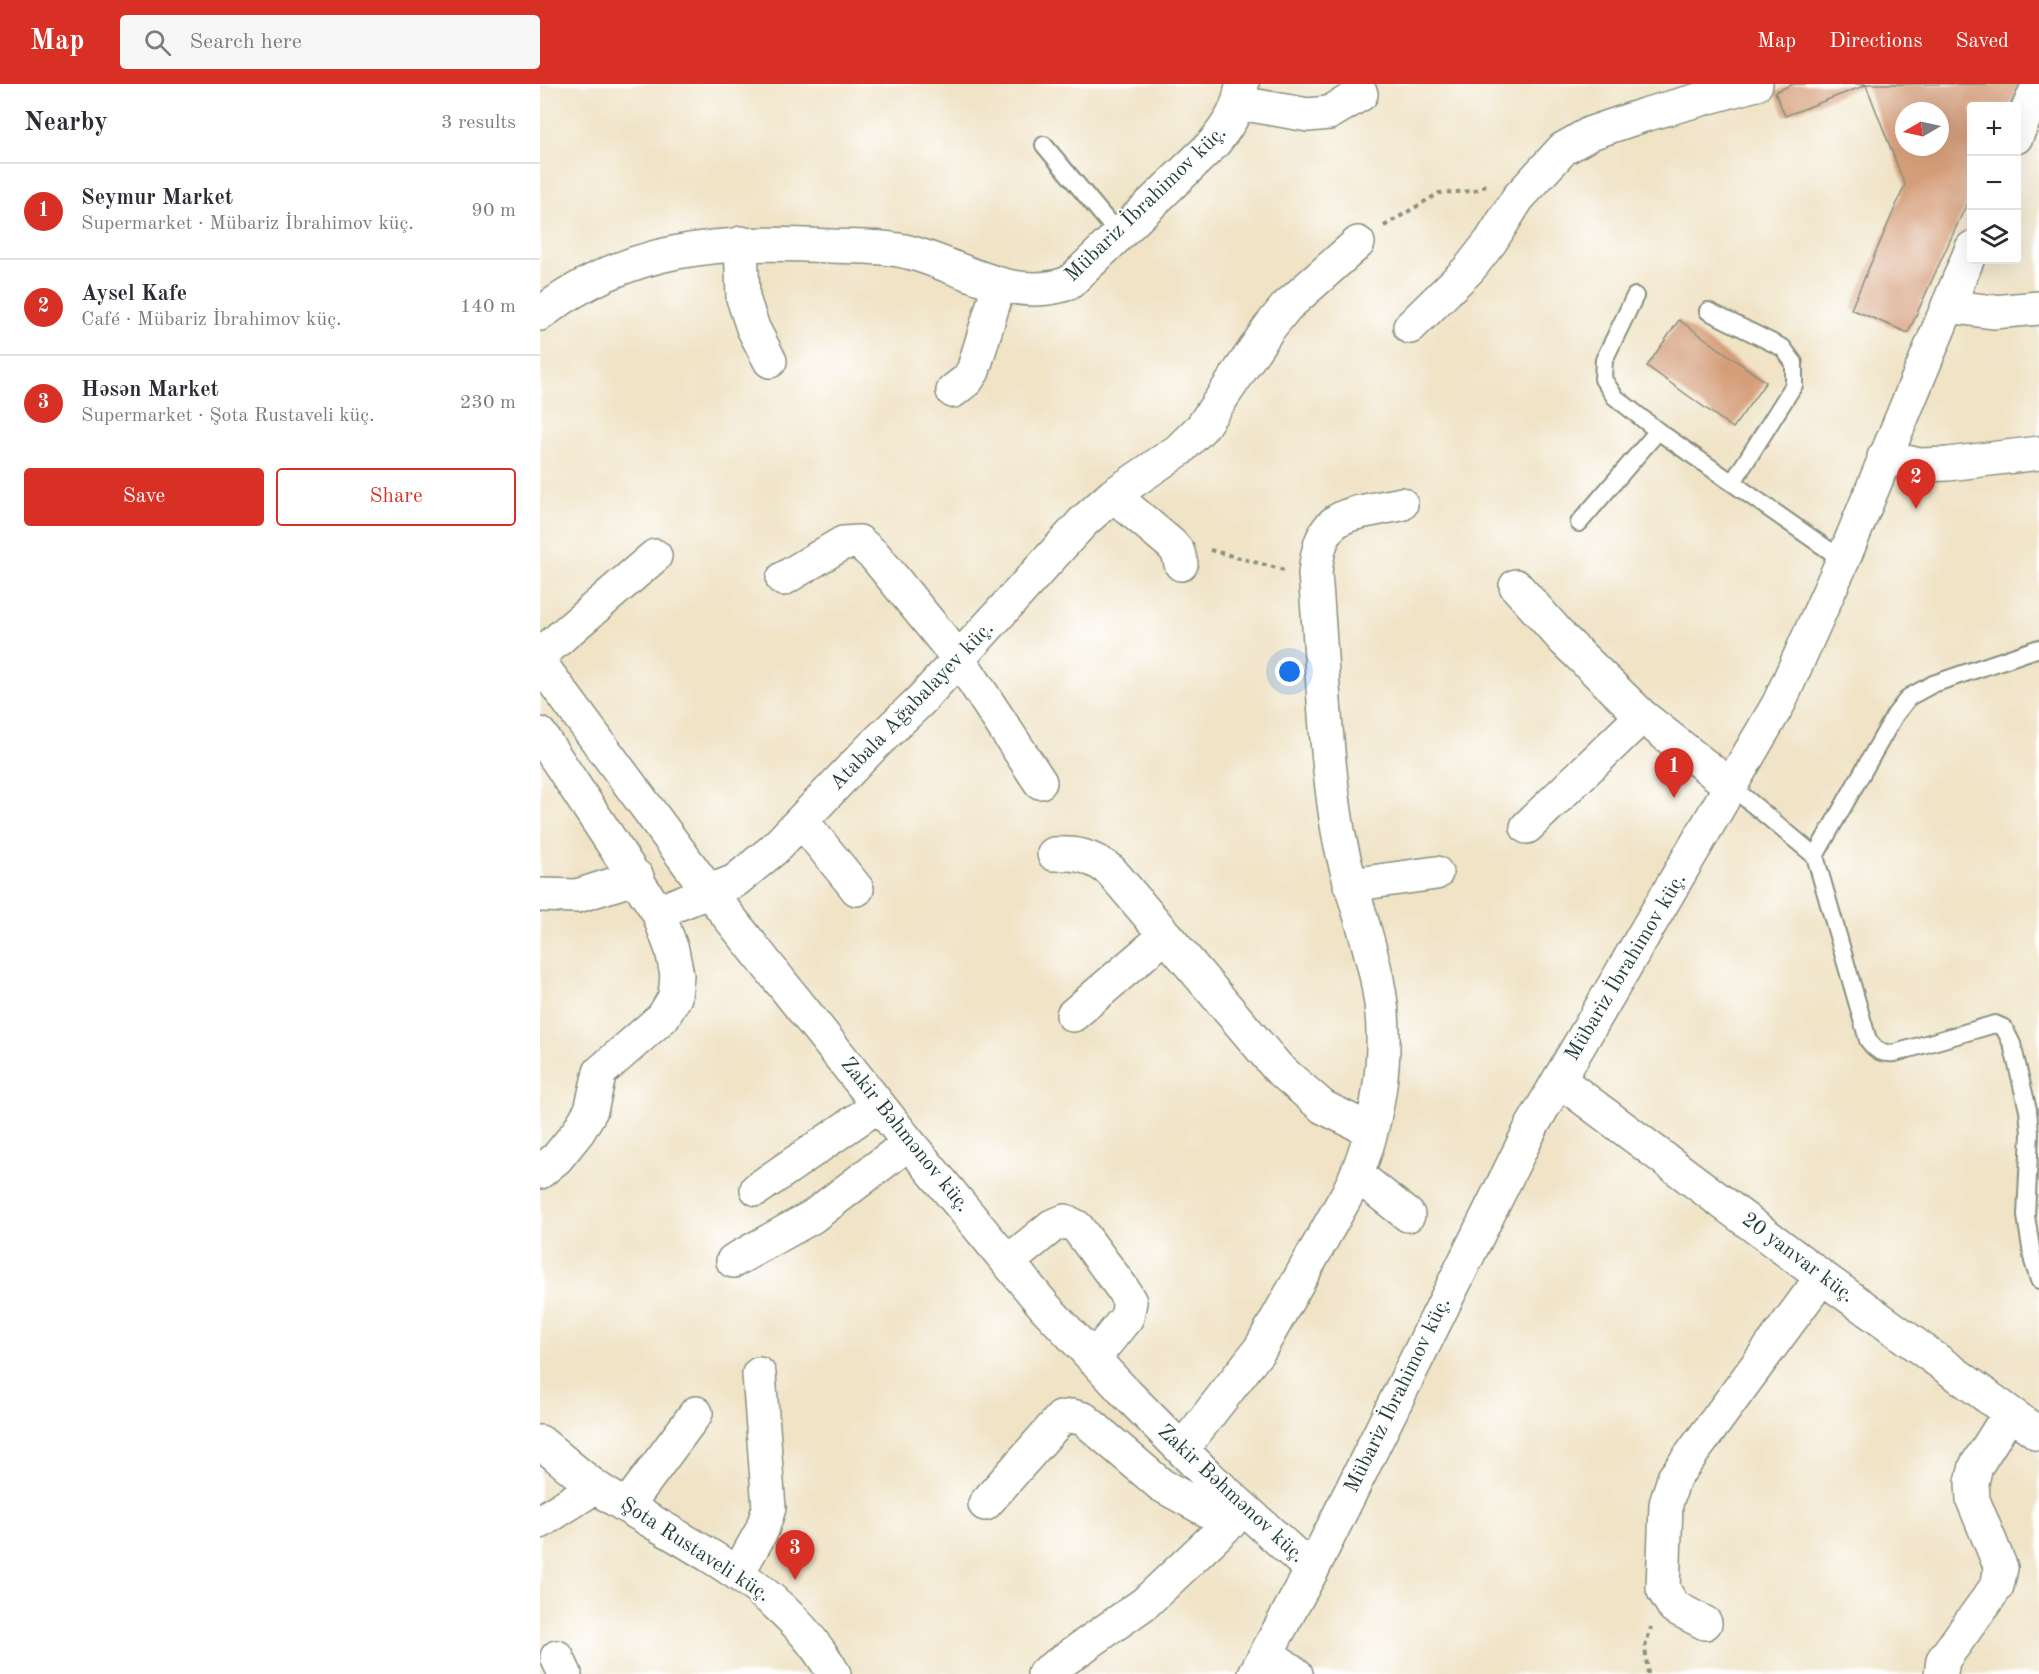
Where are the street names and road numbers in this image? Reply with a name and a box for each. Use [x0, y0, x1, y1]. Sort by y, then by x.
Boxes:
street label: Mübariz İbrahimov küç. [1059, 119, 1231, 286]
street label: Atabala Ağabalayev küç. [826, 618, 998, 794]
street label: Mübariz İbrahimov küç. [1558, 867, 1690, 1064]
street label: Zakir Bəhmənov küç. [836, 1054, 974, 1216]
street label: 20 yanvar küç. [1738, 1209, 1858, 1307]
street label: Mübariz İbrahimov küç. [1338, 1292, 1455, 1496]
street label: Zakir Bəhmənov küç. [1154, 1421, 1308, 1567]
street label: Şota Rustaveli küç. [616, 1494, 774, 1606]

